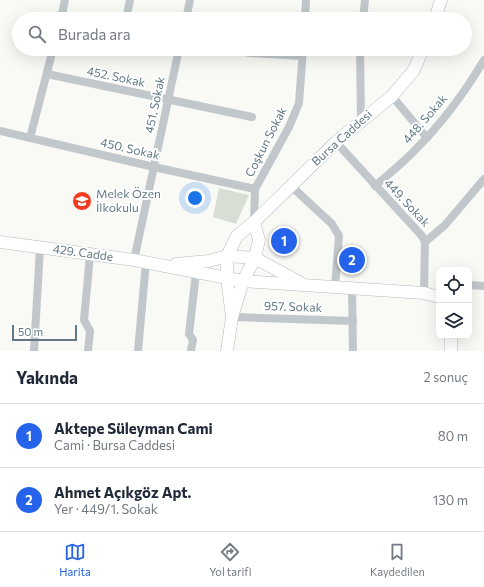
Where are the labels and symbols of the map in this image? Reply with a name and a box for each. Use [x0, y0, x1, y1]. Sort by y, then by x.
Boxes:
street label: 452. Sokak [86, 63, 147, 89]
street label: 451. Sokak [141, 75, 167, 135]
street label: 448. Sokak [399, 91, 450, 146]
street label: Coşkun Sokak [241, 104, 289, 179]
street label: Bursa Caddesi [308, 107, 374, 168]
street label: 450. Sokak [99, 134, 162, 162]
street label: 449. Sokak [382, 176, 434, 229]
place label: Melek Özen İlkokulu [96, 186, 161, 214]
your location [185, 188, 205, 208]
school or university icon: Melek Özen İlkokulu [71, 190, 93, 212]
pin: 1 [271, 226, 297, 256]
street label: 429. Cadde [52, 241, 114, 263]
pin: 2 [339, 245, 365, 275]
street label: 957. Sokak [264, 298, 323, 314]
scale bar [12, 323, 77, 342]

